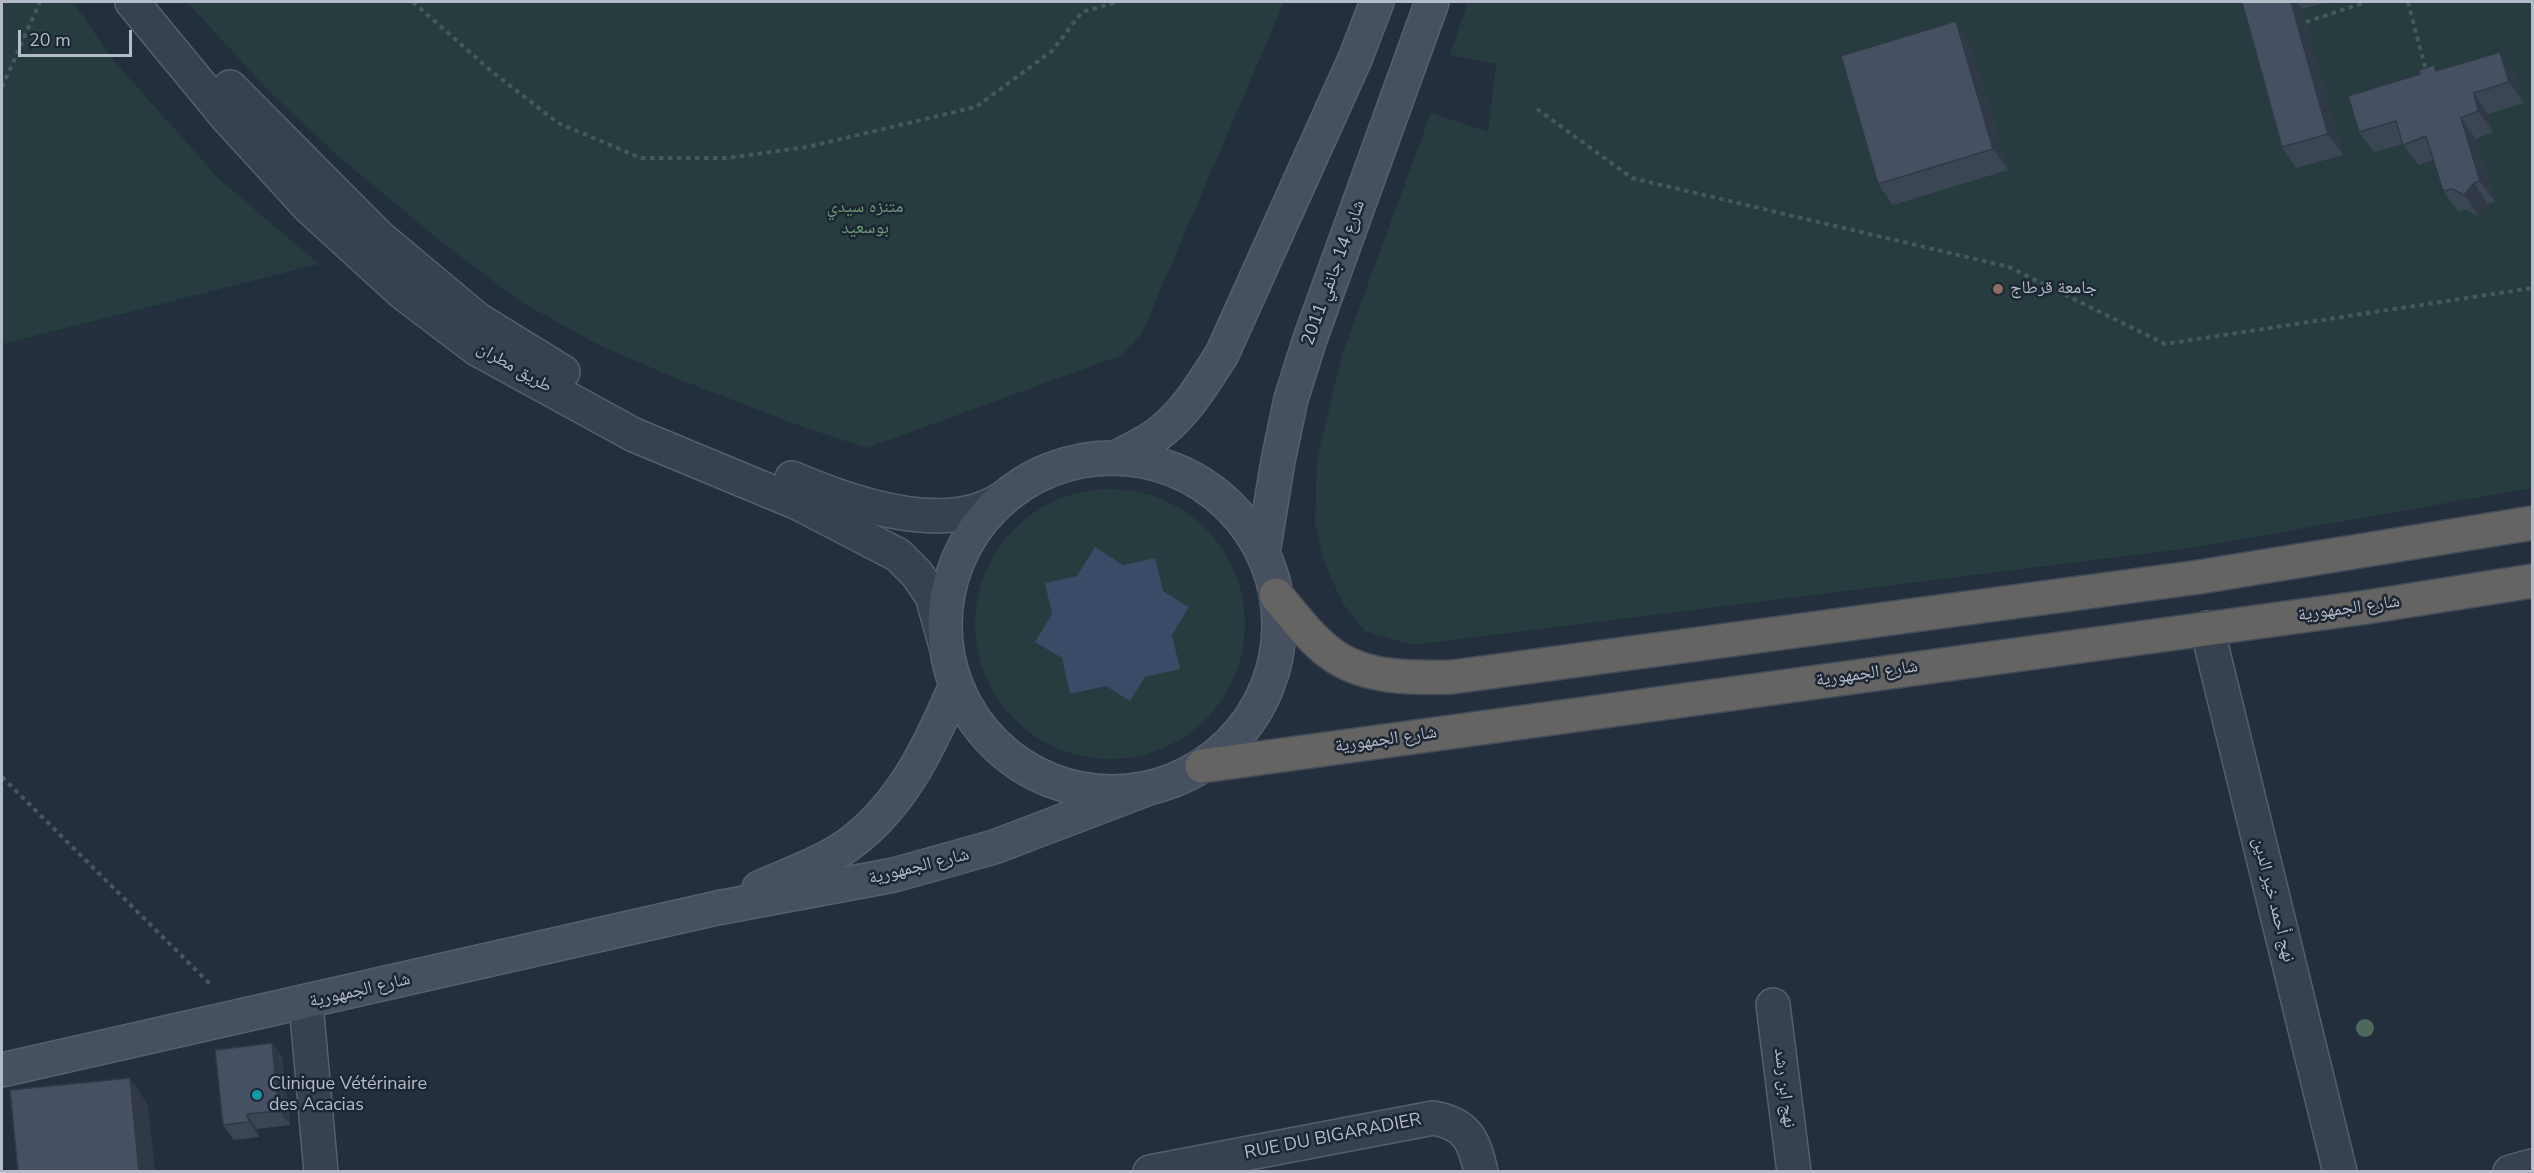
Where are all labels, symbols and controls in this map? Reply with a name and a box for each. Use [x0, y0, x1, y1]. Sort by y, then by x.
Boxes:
scale bar [21, 18, 135, 56]
text: 20 m [29, 28, 71, 52]
park label: متنزه سيدي بوسعيد [826, 197, 904, 240]
street label: شارع 14 جانفي 2011 [1298, 197, 1370, 349]
place label: جامعة قرطاج [2010, 278, 2097, 300]
marker: جامعة قرطاج [1991, 282, 2005, 296]
street label: طريق مطران [473, 338, 555, 398]
street label: شارع الجمهورية [2297, 591, 2401, 627]
street label: شارع الجمهورية [1815, 656, 1919, 692]
street label: شارع الجمهورية [1334, 722, 1438, 758]
street label: نهج أحمد خير الدين [2247, 835, 2299, 965]
street label: شارع الجمهورية [866, 844, 972, 890]
street label: شارع الجمهورية [307, 969, 413, 1013]
street label: نهج ابن رشد [1768, 1047, 1800, 1129]
place label: Clinique Vétérinaire des Acacias [269, 1074, 427, 1116]
marker: Clinique Vétérinaire des Acacias [250, 1088, 264, 1102]
street label: RUE DU BIGARADIER [1243, 1109, 1423, 1165]

